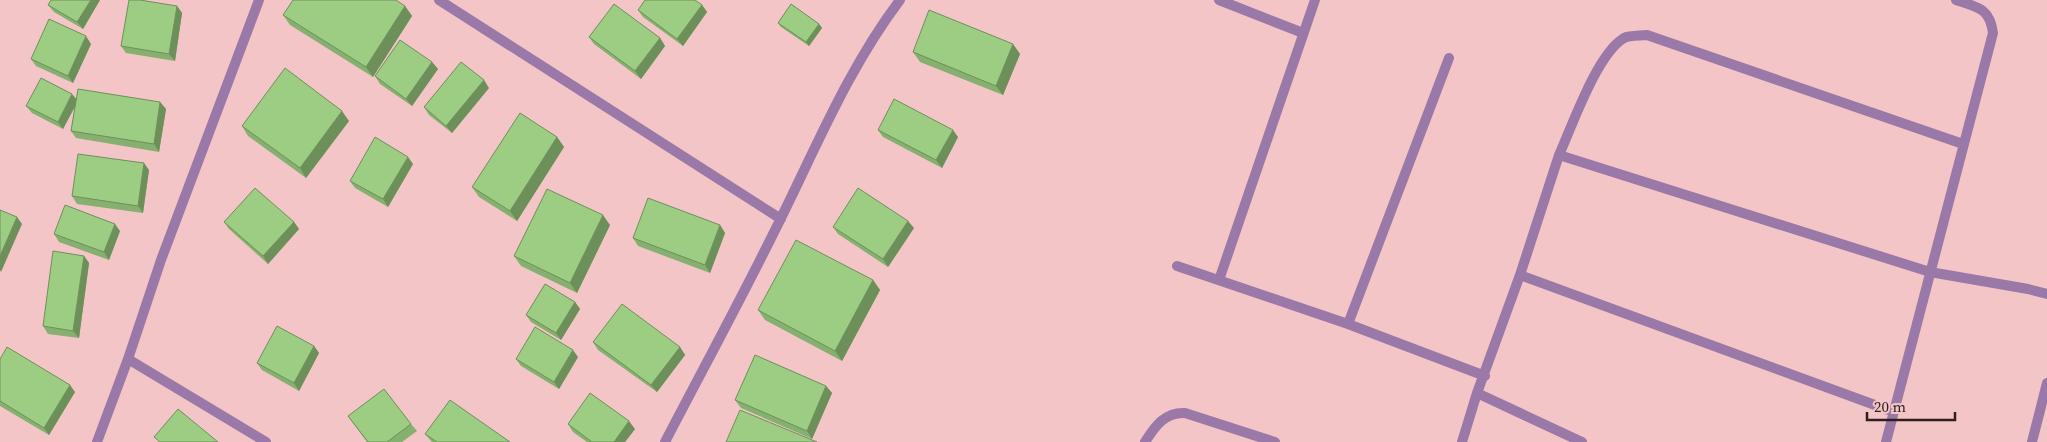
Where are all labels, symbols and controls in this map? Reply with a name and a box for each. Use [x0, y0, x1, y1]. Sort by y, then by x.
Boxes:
scale bar [1867, 390, 1954, 422]
text: 20 m [1874, 396, 1906, 417]

